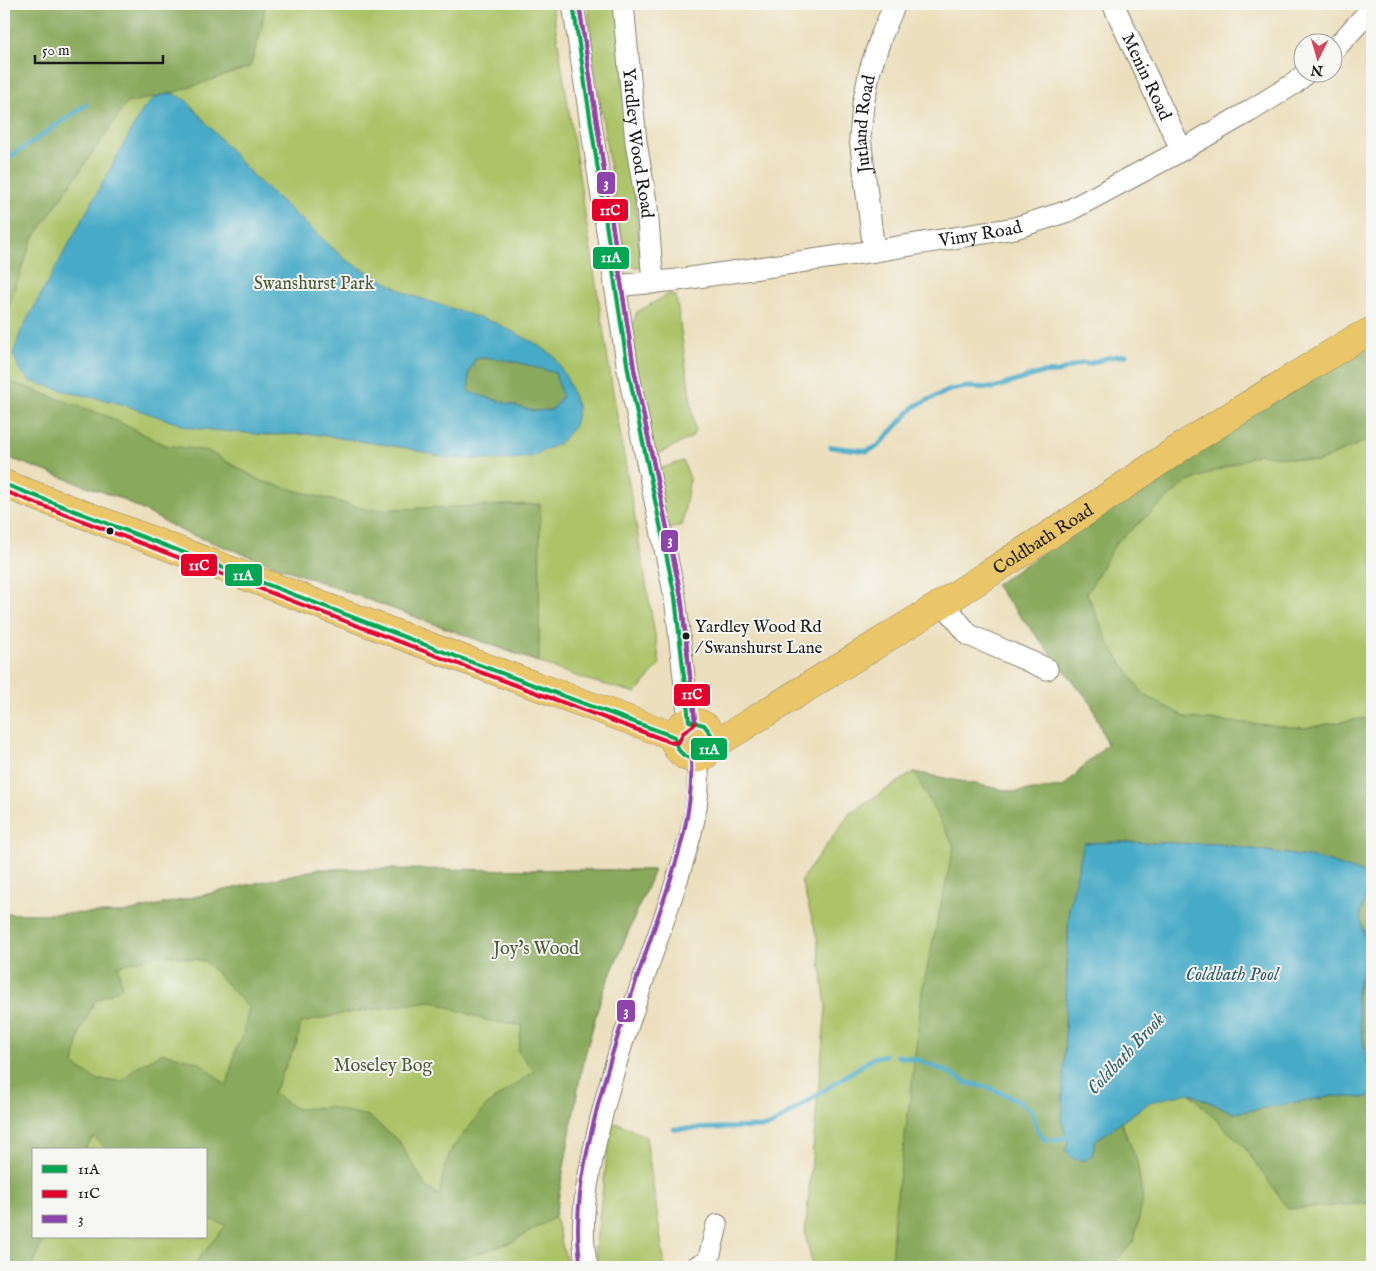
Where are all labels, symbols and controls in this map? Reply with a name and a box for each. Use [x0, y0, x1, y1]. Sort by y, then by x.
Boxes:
street label: Menin Road [1115, 30, 1176, 125]
scale bar [35, 32, 162, 64]
north arrow [1294, 32, 1344, 82]
text: 50 m [42, 41, 70, 60]
text: N [1310, 60, 1325, 80]
street label: Yardley Wood Road [616, 67, 658, 220]
street label: Jutland Road [850, 73, 882, 176]
line badge: 3 [596, 171, 616, 195]
text: 3 [603, 175, 609, 193]
line badge: 11C [591, 198, 629, 222]
text: 11C [600, 202, 620, 220]
street label: Vimy Road [936, 216, 1026, 253]
line badge: 11A [592, 246, 630, 270]
text: 11A [601, 249, 622, 267]
park label: Swanshurst Park [254, 273, 375, 296]
street label: Coldbath Road [989, 499, 1098, 581]
unlabelled marker [105, 526, 115, 536]
line badge: 3 [660, 529, 679, 553]
text: 3 [667, 532, 673, 550]
line badge: 11C [180, 553, 218, 577]
text: 11C [189, 557, 209, 575]
line badge: 11A [224, 563, 263, 587]
text: 11A [233, 567, 254, 585]
place label: Yardley Wood Rd / Swanshurst Lane [695, 617, 823, 659]
marker: Yardley Wood Rd / Swanshurst Lane [681, 631, 691, 641]
line badge: 11C [673, 683, 711, 707]
text: 11C [682, 686, 702, 704]
line badge: 11A [690, 737, 728, 761]
text: 11A [699, 741, 720, 759]
park label: Joy's Wood [491, 938, 579, 961]
water label: Coldbath Pool [1186, 963, 1280, 987]
line badge: 3 [616, 999, 636, 1023]
text: 3 [623, 1003, 629, 1021]
water label: Coldbath Brook [1082, 1008, 1171, 1100]
park label: Moseley Bog [334, 1055, 432, 1078]
legend [32, 1148, 208, 1238]
text: 11A [78, 1160, 100, 1179]
text: 11C [78, 1184, 100, 1203]
text: 3 [78, 1210, 84, 1229]

